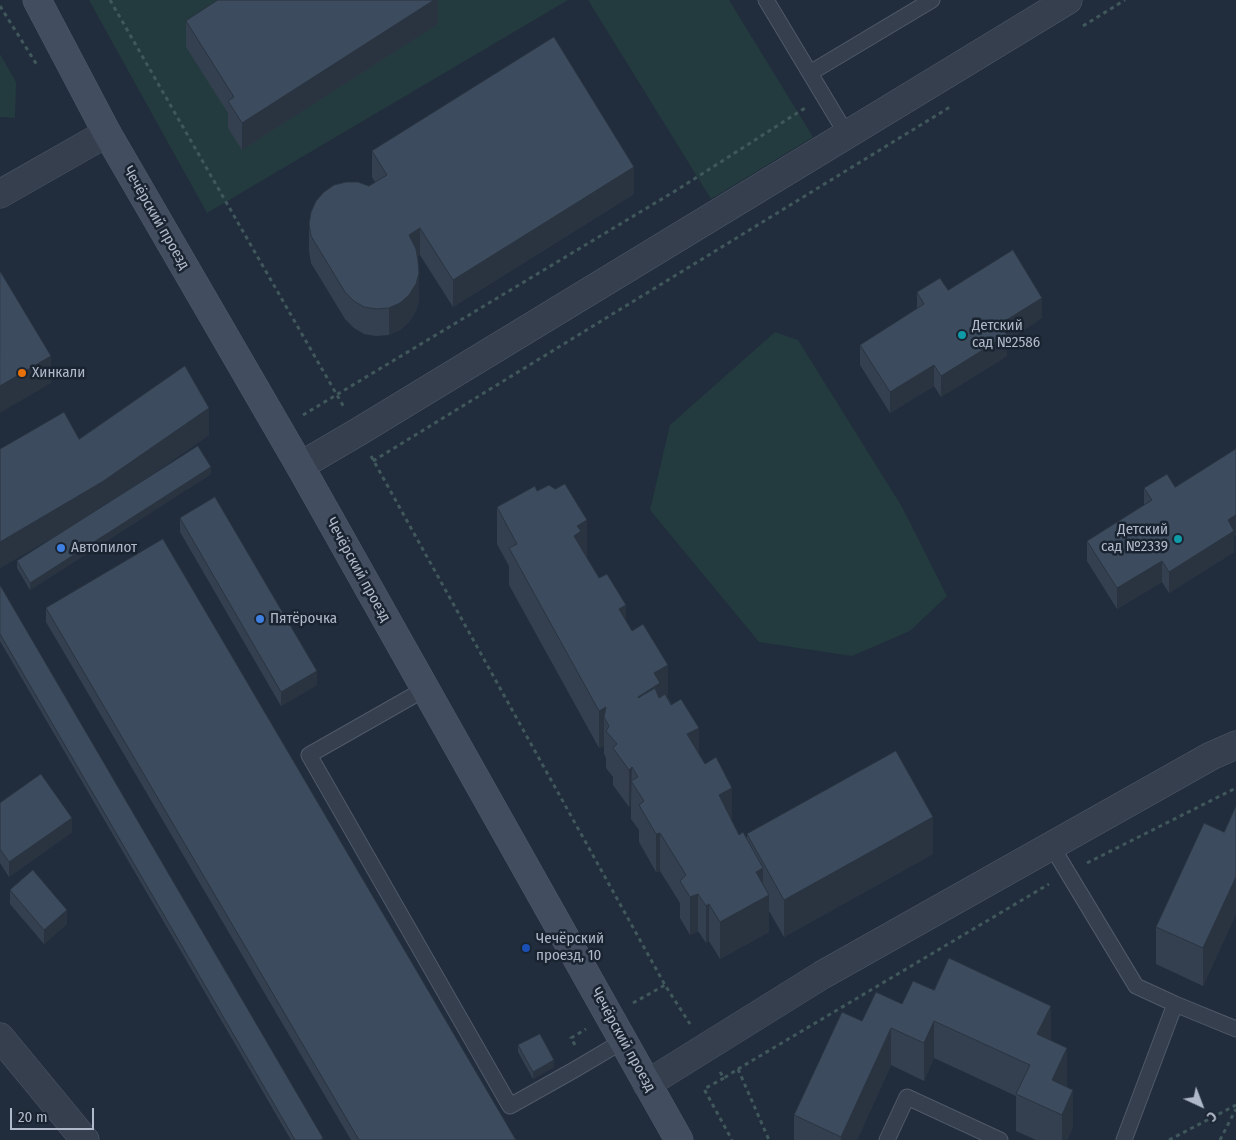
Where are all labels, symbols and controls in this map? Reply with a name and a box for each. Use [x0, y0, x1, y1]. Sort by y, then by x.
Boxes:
street label: Чечёрский проезд [119, 163, 193, 273]
place label: Детский сад №2586 [972, 317, 1040, 352]
marker: Детский сад №2586 [956, 329, 968, 341]
place label: Хинкали [32, 364, 85, 382]
marker: Хинкали [16, 367, 28, 379]
street label: Чечёрский проезд [322, 515, 394, 625]
place label: Детский сад №2339 [1101, 521, 1168, 556]
marker: Детский сад №2339 [1172, 533, 1184, 545]
place label: Автопилот [71, 539, 137, 557]
marker: Автопилот [55, 542, 67, 554]
place label: Пятёрочка [270, 610, 337, 628]
marker: Пятёрочка [254, 613, 266, 625]
place label: Чечёрский проезд, 10 [536, 930, 604, 965]
marker: Чечёрский проезд, 10 [520, 942, 532, 954]
street label: Чечёрский проезд [587, 985, 659, 1095]
north arrow [1176, 1080, 1226, 1130]
scale bar [12, 1098, 96, 1130]
text: 20 m [18, 1108, 48, 1126]
text: С [1203, 1108, 1220, 1125]

